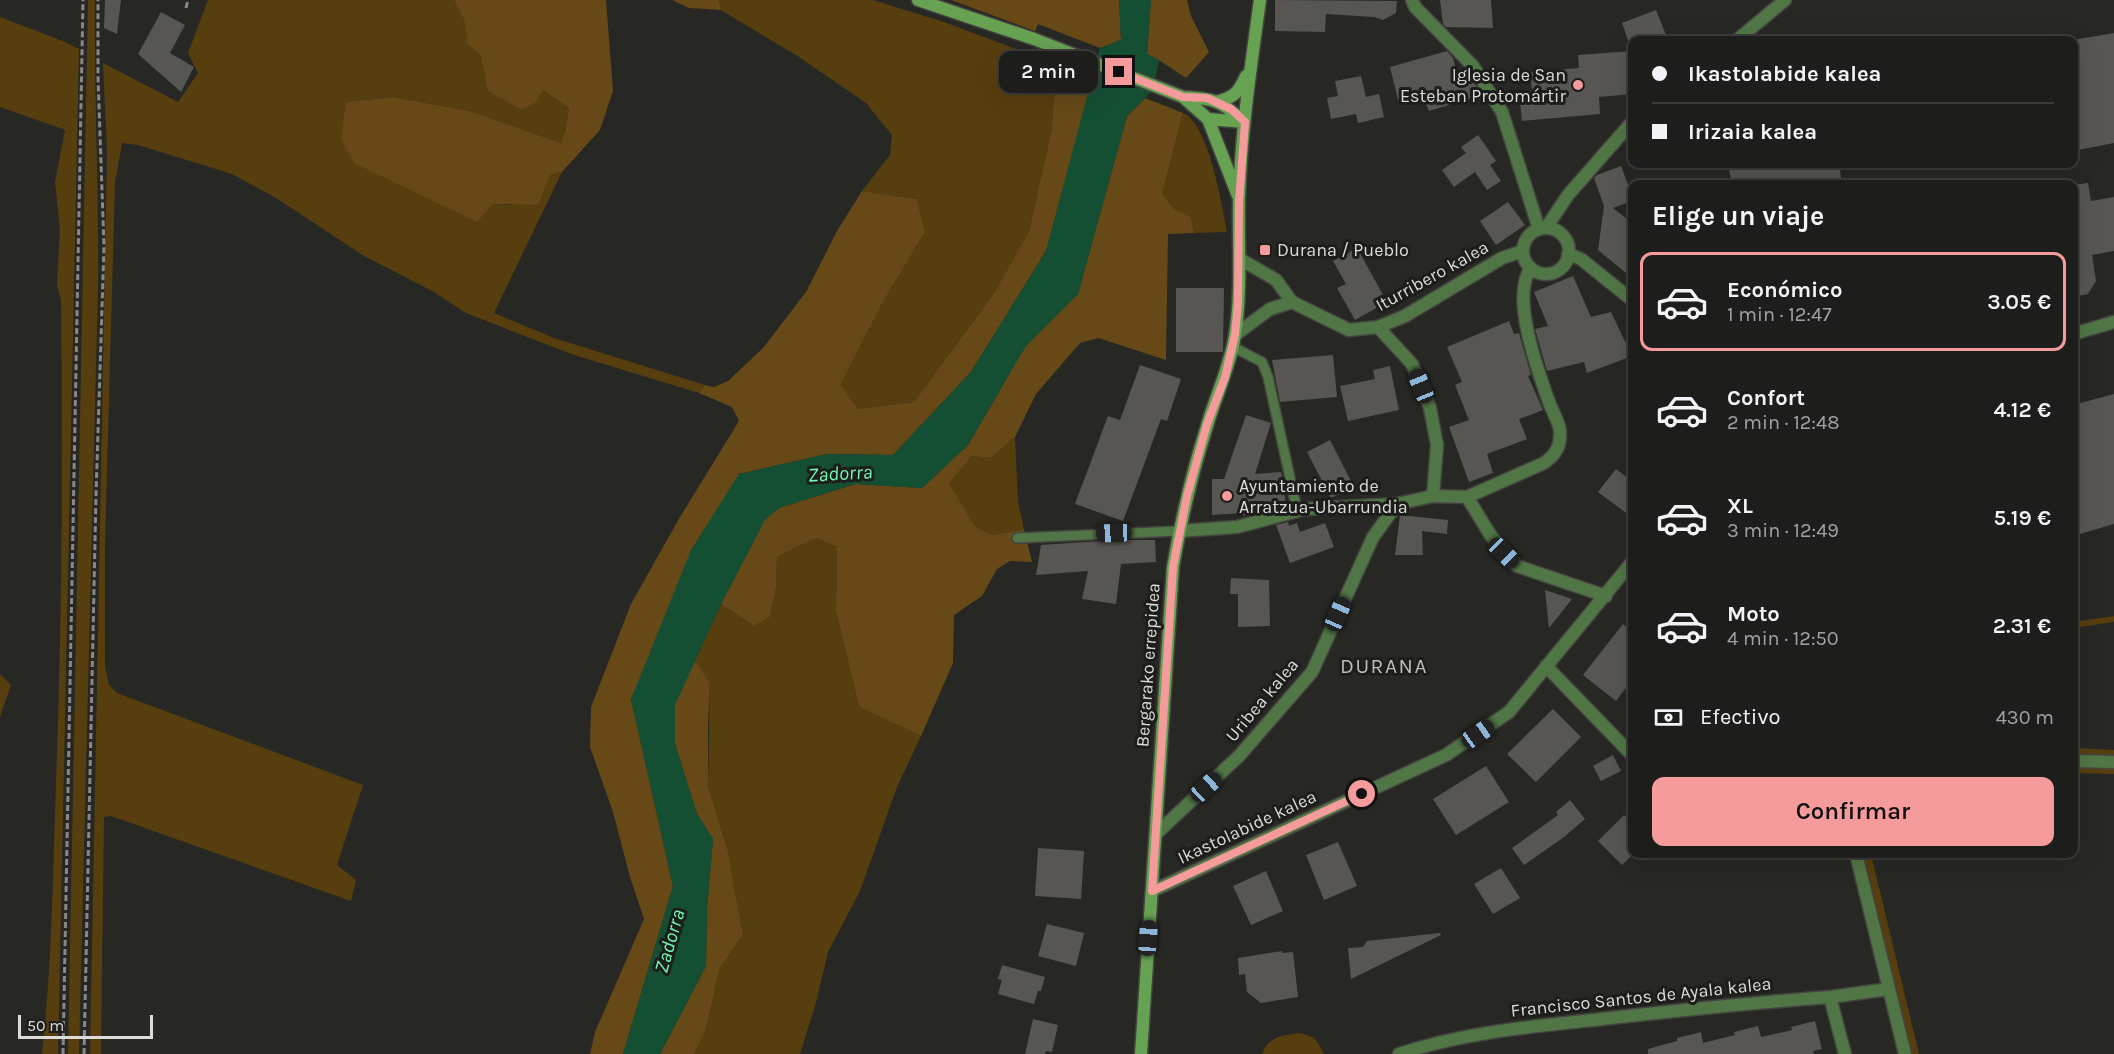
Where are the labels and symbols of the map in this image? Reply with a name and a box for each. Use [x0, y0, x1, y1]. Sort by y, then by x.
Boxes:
callout: 2 min [999, 51, 1098, 93]
route end [1105, 58, 1132, 85]
place label: Iglesia de San Esteban Protomártir [1400, 64, 1566, 107]
marker: Iglesia de San Esteban Protomártir [1571, 78, 1585, 92]
street label: Iturribero kalea [1372, 236, 1492, 316]
place label: Durana / Pueblo [1277, 239, 1409, 261]
marker: Durana / Pueblo [1258, 243, 1272, 257]
car [1406, 366, 1436, 406]
water label: Zadorra [807, 460, 873, 487]
place label: Ayuntamiento de Arratzua-Ubarrundia [1239, 475, 1408, 518]
marker: Ayuntamiento de Arratzua-Ubarrundia [1220, 489, 1234, 503]
car [1096, 523, 1132, 543]
car [1485, 534, 1523, 572]
street label: Bergarako errepidea [1131, 582, 1165, 748]
car [1322, 594, 1354, 634]
street label: Uribea kalea [1221, 654, 1303, 746]
district label: DURANA [1340, 654, 1428, 678]
car [1458, 716, 1498, 752]
car [1187, 768, 1225, 806]
route start [1348, 780, 1375, 807]
street label: Ikastolabide kalea [1174, 785, 1320, 869]
water label: Zadorra [649, 907, 690, 976]
car [1138, 919, 1158, 957]
street label: Francisco Santos de Ayala kalea [1510, 972, 1772, 1022]
scale bar [18, 1012, 153, 1040]

